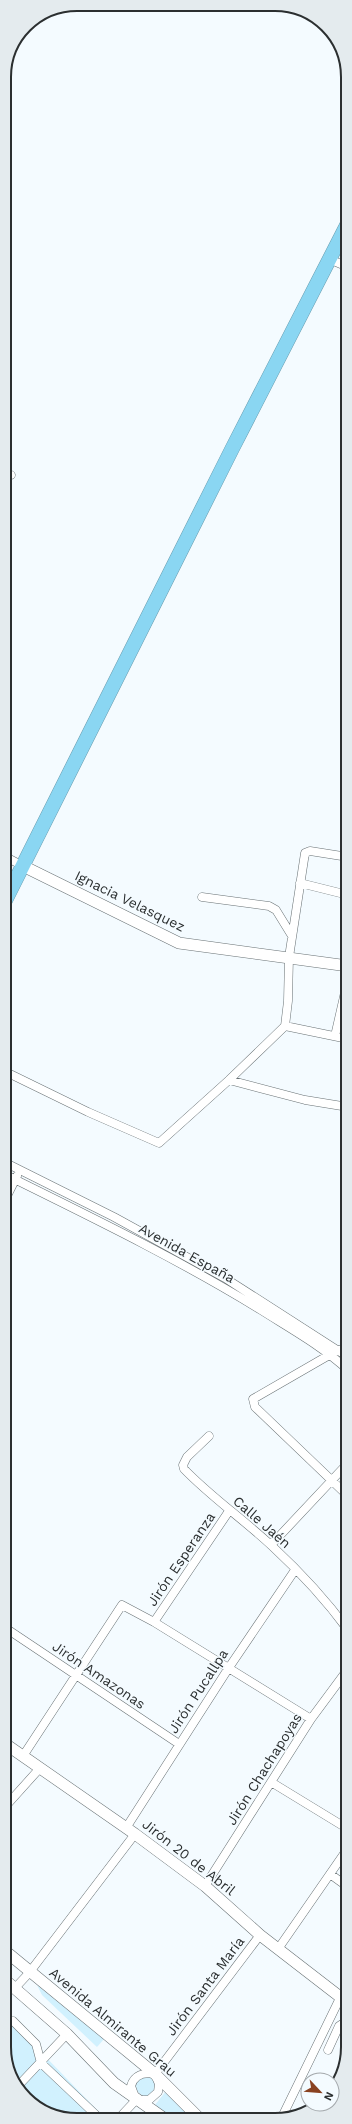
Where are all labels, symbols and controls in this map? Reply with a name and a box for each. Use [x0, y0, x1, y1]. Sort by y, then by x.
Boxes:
street label: Ignacia Velasquez [72, 867, 188, 935]
street label: Avenida España [136, 1220, 238, 1286]
street label: Calle Jaén [230, 1493, 294, 1551]
street label: Jirón Esperanza [144, 1509, 218, 1609]
street label: Jirón Amazonas [50, 1638, 148, 1712]
street label: Jirón Pucallpa [165, 1646, 231, 1736]
street label: Jirón Chachapoyas [223, 1710, 305, 1828]
street label: Jirón 20 de Abril [139, 1816, 239, 1899]
street label: Jirón Santa María [163, 1933, 247, 2039]
street label: Avenida Almirante Grau [46, 1964, 180, 2080]
north arrow [300, 2072, 340, 2112]
text: N [321, 2090, 336, 2103]

